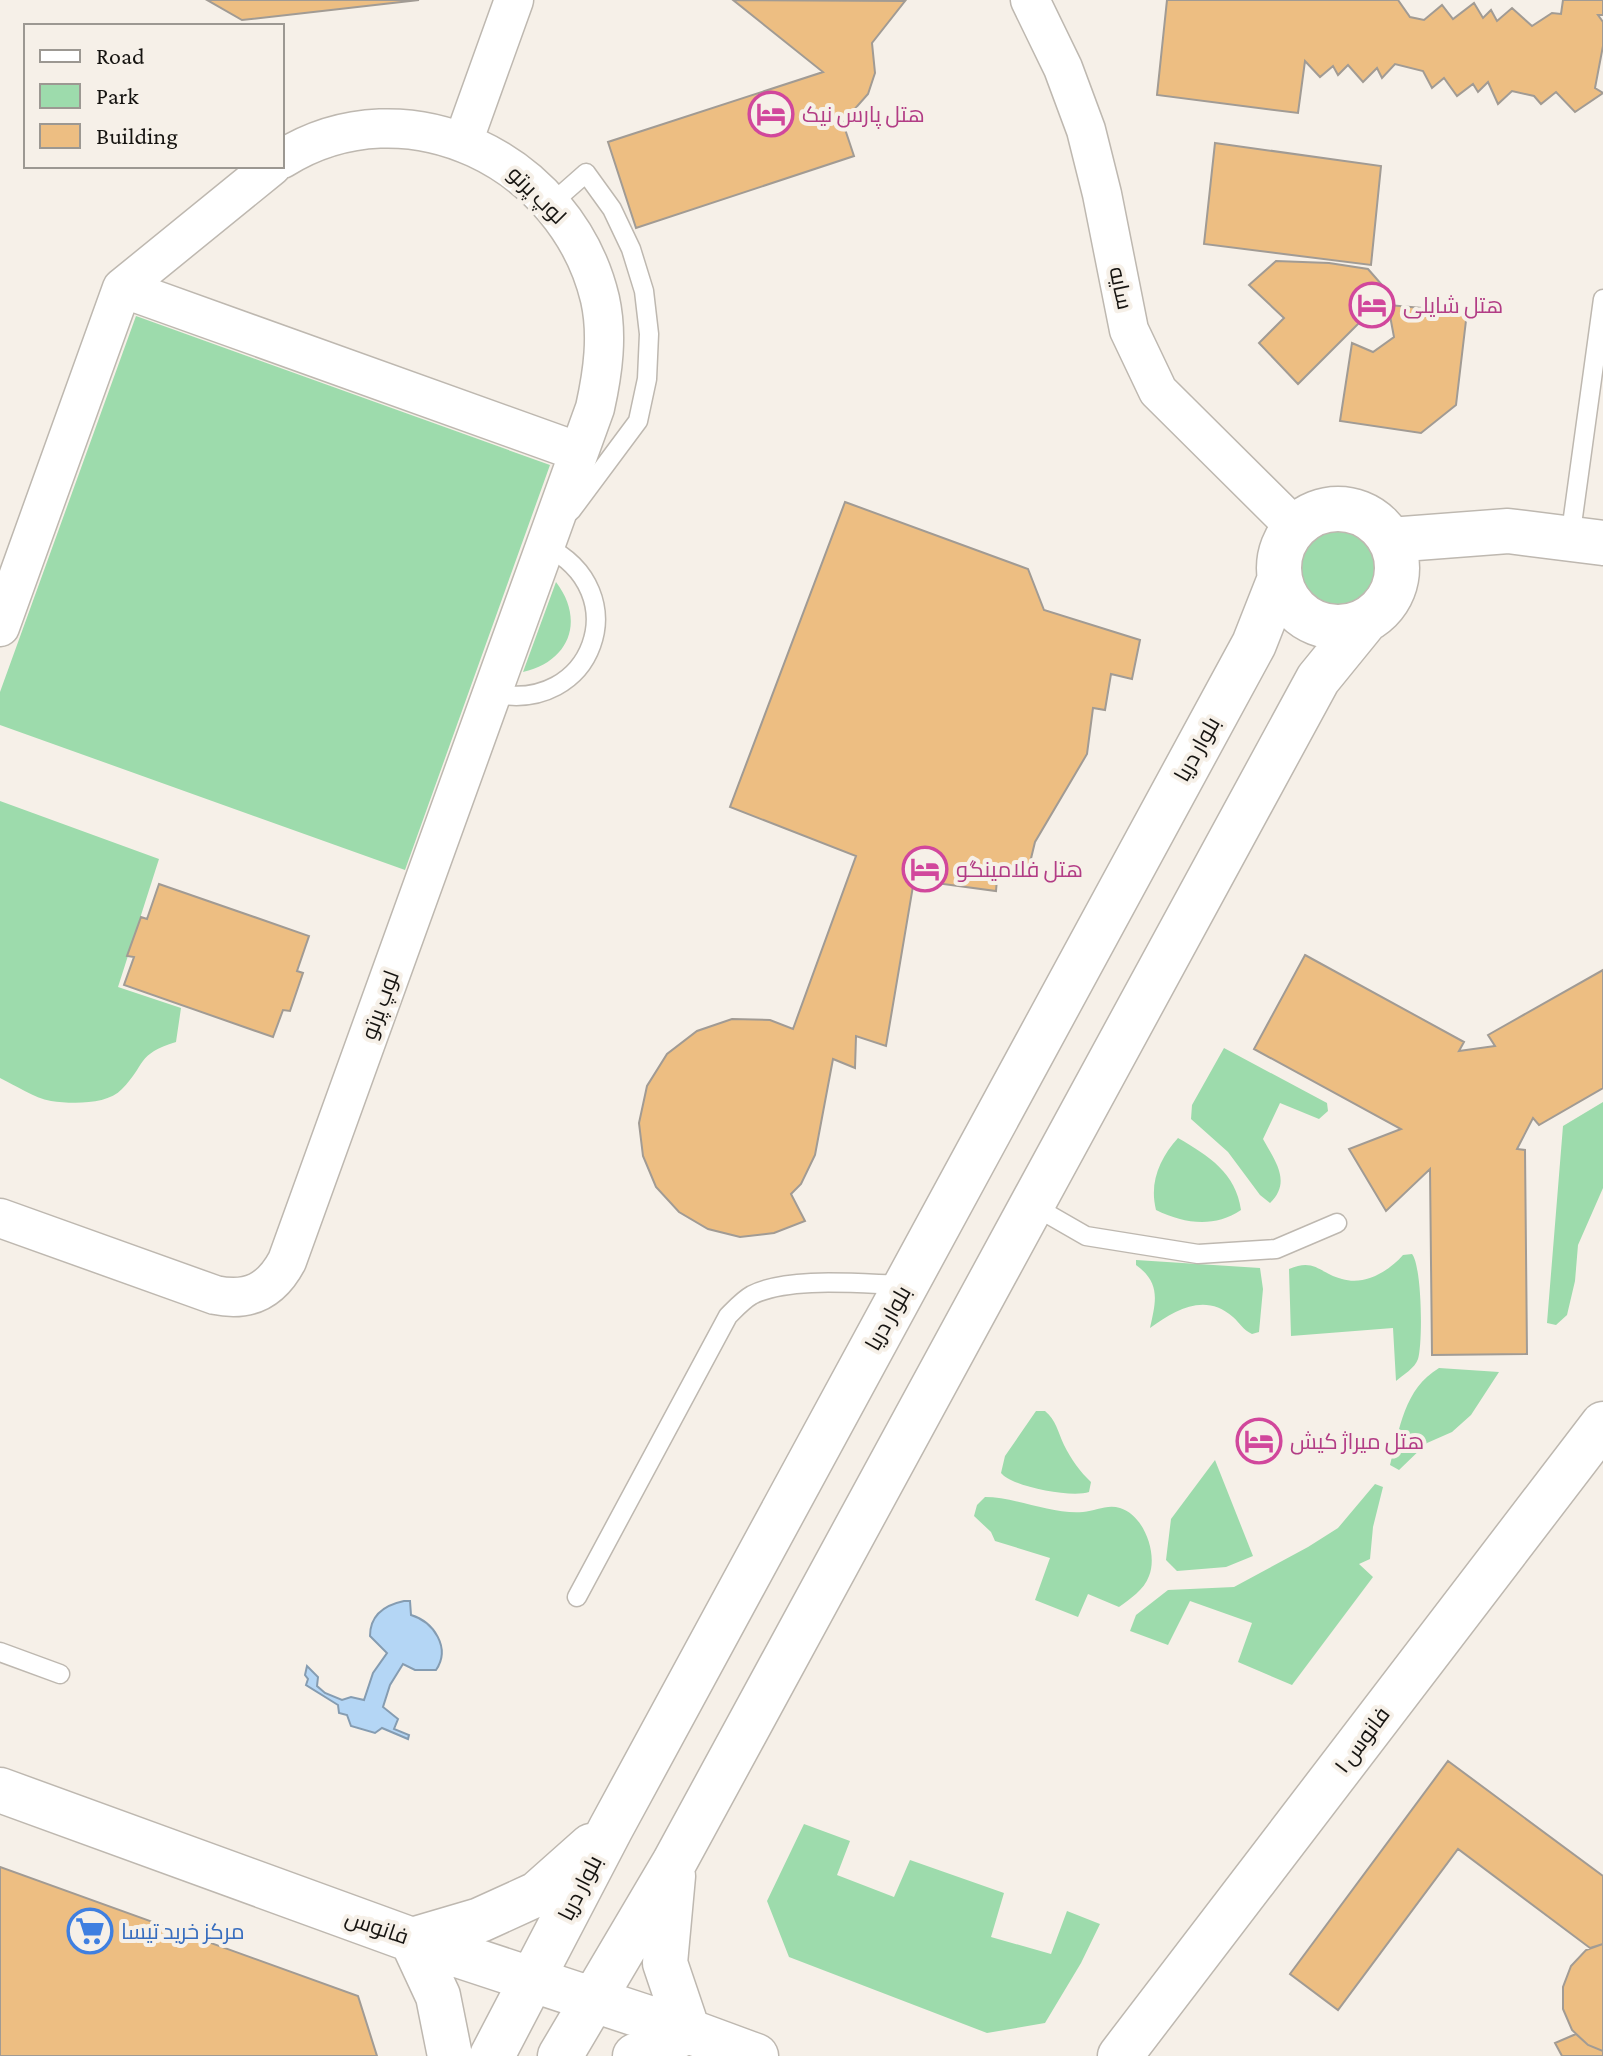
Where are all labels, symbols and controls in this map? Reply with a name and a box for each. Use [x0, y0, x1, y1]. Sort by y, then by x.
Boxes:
legend [24, 24, 284, 168]
text: Road [96, 42, 145, 69]
text: Park [96, 82, 139, 109]
hotel icon: هتل پارس نیک [747, 90, 795, 138]
place label: هتل پارس نیک [802, 102, 925, 129]
text: Building [96, 122, 178, 149]
street label: لوپ پرتو [502, 161, 571, 230]
street label: سایه [1104, 264, 1138, 312]
hotel icon: هتل شایلی [1348, 281, 1396, 329]
place label: هتل شایلی [1403, 293, 1503, 319]
street label: بلوار دریا [1169, 712, 1225, 786]
hotel icon: هتل فلامینگو [901, 845, 949, 893]
place label: هتل فلامینگو [956, 857, 1083, 883]
street label: لوپ پرتو [356, 967, 406, 1043]
street label: بلوار دریا [860, 1281, 916, 1355]
hotel icon: هتل میراژ کیش [1235, 1417, 1283, 1465]
place label: هتل میراژ کیش [1290, 1429, 1424, 1455]
street label: فانوس ۱ [1329, 1702, 1396, 1778]
street label: بلوار دریا [553, 1851, 607, 1925]
street label: فانوس [342, 1905, 412, 1950]
supermarket icon: مرکز خرید تیسا [66, 1907, 114, 1955]
place label: مرکز خرید تیسا [121, 1919, 245, 1944]

